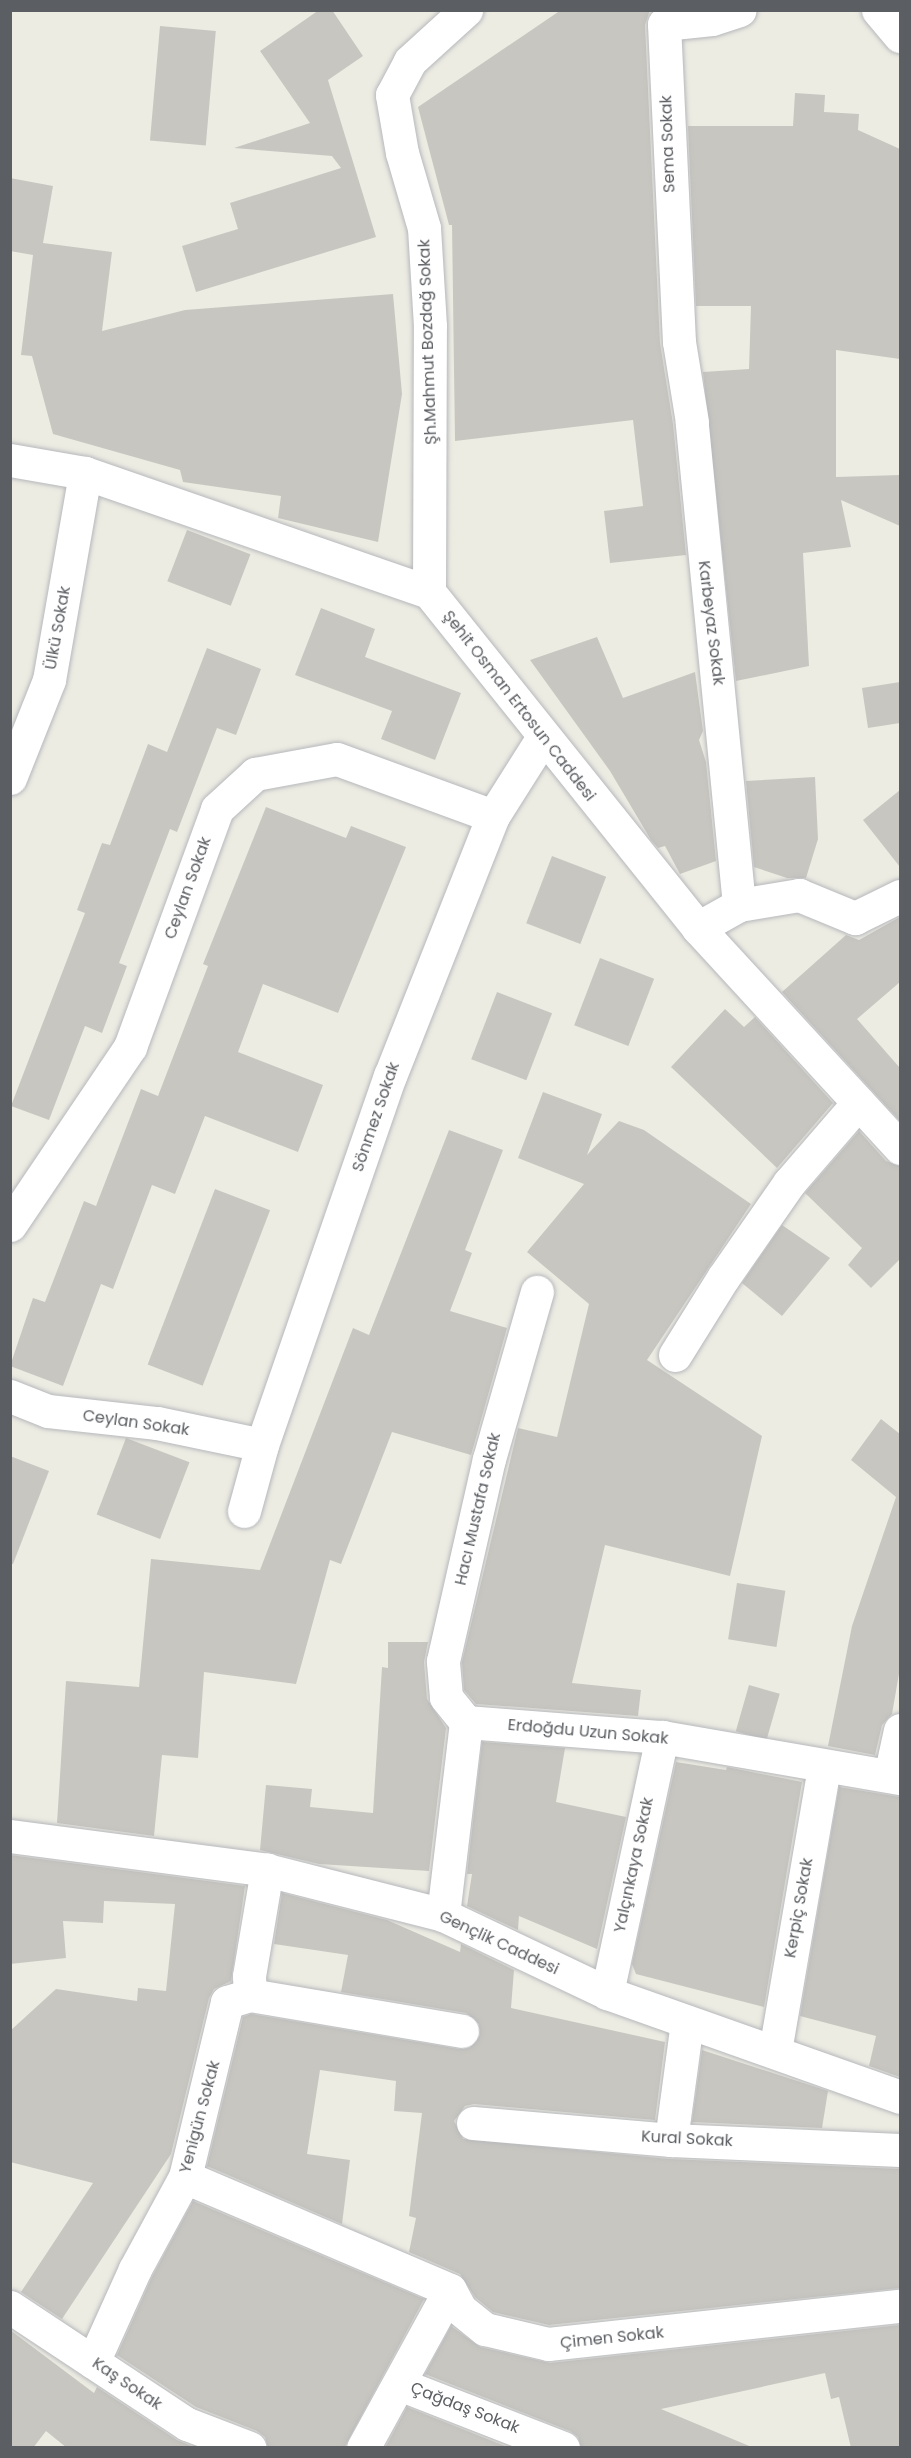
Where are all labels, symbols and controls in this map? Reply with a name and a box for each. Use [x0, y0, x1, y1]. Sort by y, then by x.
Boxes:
street label: Sema Sokak [657, 95, 679, 193]
street label: Şh.Mahmut Bozdağ Sokak [415, 239, 441, 445]
street label: Karbeyaz Sokak [694, 560, 728, 686]
street label: Ülkü Sokak [41, 585, 75, 671]
street label: Şehit Osman Ertosun Caddesi [439, 607, 599, 805]
street label: Ceylan Sokak [161, 834, 215, 942]
street label: Sönmez Sokak [348, 1060, 404, 1174]
street label: Ceylan Sokak [81, 1406, 191, 1440]
street label: Hacı Mustafa Sokak [451, 1431, 505, 1587]
street label: Erdoğdu Uzun Sokak [507, 1715, 669, 1749]
street label: Yalçınkaya Sokak [610, 1795, 658, 1935]
street label: Kerpiç Sokak [781, 1857, 817, 1959]
street label: Gençlik Caddesi [436, 1907, 562, 1979]
street label: Yenigün Sokak [176, 2059, 224, 2175]
street label: Kural Sokak [641, 2127, 733, 2151]
street label: Çimen Sokak [559, 2323, 665, 2353]
street label: Kaş Sokak [88, 2354, 166, 2414]
street label: Çağdaş Sokak [408, 2378, 522, 2438]

